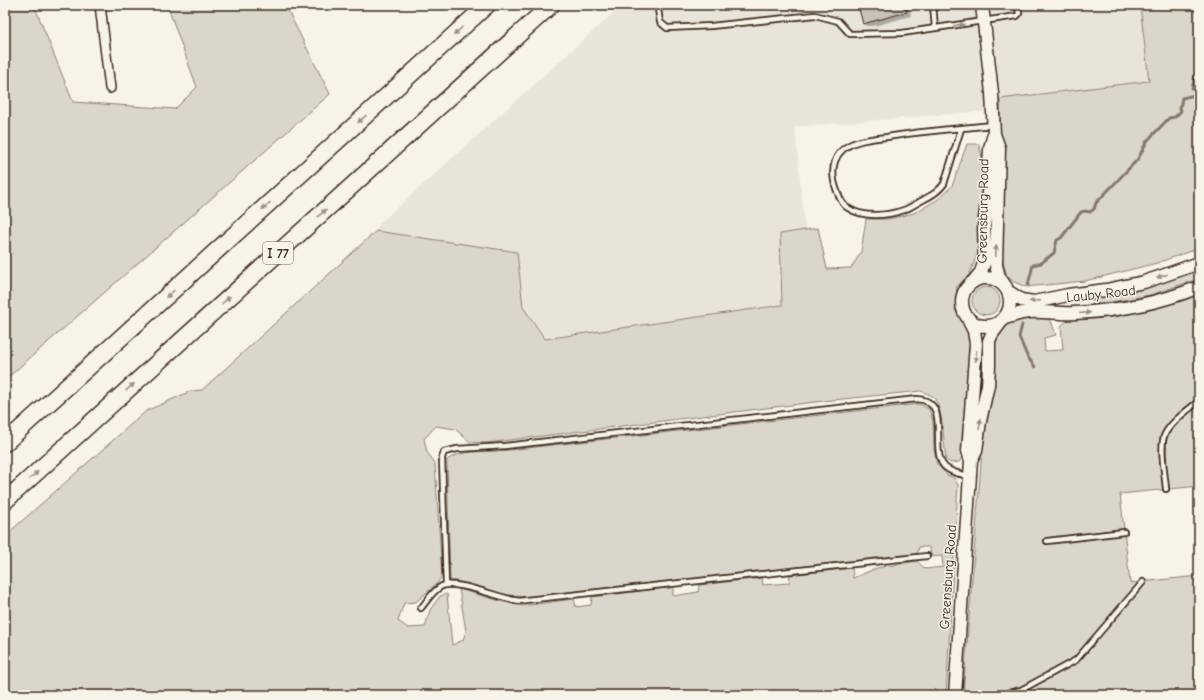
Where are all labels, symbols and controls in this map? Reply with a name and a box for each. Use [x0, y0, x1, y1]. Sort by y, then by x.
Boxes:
one-way arrow [953, 22, 965, 28]
one-way arrow [453, 27, 463, 36]
one-way arrow [357, 114, 367, 123]
street label: Greensburg Road [974, 158, 992, 264]
one-way arrow [261, 201, 270, 210]
one-way arrow [317, 208, 328, 217]
road number: I 77 [263, 242, 293, 264]
one-way arrow [993, 245, 1000, 257]
one-way arrow [1156, 273, 1168, 279]
street label: Lauby Road [1065, 282, 1137, 306]
one-way arrow [164, 289, 175, 298]
one-way arrow [221, 295, 231, 305]
one-way arrow [1029, 298, 1041, 305]
one-way arrow [1079, 309, 1091, 316]
one-way arrow [972, 350, 979, 362]
one-way arrow [125, 383, 135, 392]
one-way arrow [977, 418, 983, 430]
one-way arrow [29, 470, 39, 479]
street label: Greensburg Road [936, 524, 960, 630]

